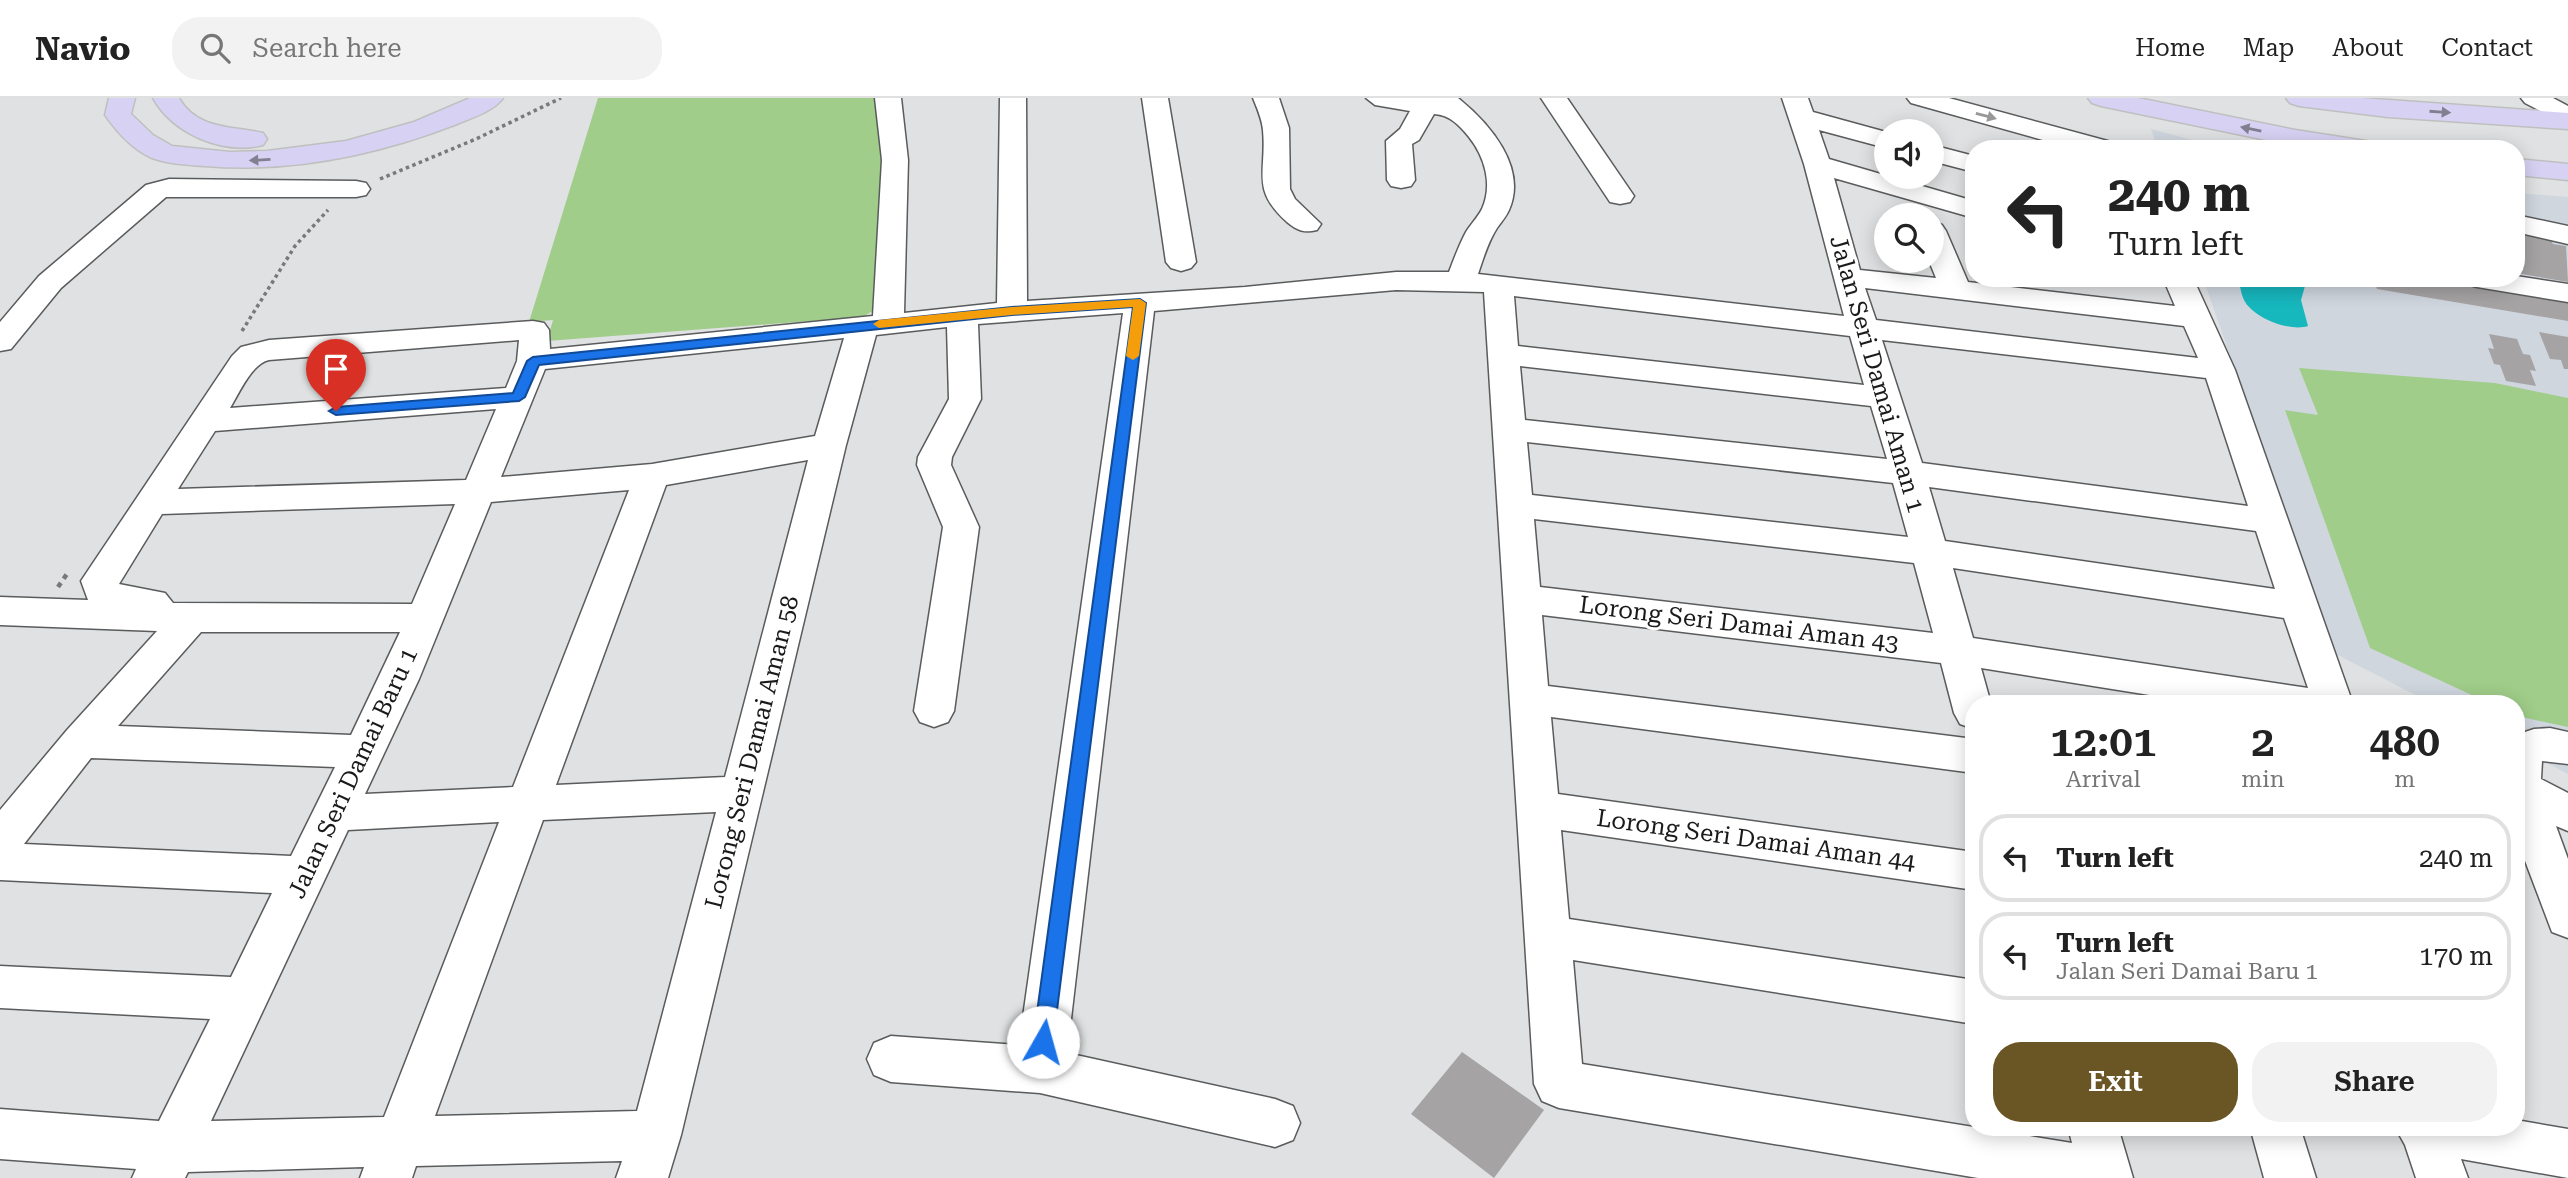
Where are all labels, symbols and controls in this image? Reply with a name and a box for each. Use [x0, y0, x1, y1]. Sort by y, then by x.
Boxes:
search box [172, 17, 662, 80]
text: Navio [35, 29, 130, 68]
icon: search [196, 29, 234, 67]
text: Search here [252, 33, 401, 63]
text: Home [2135, 34, 2205, 62]
text: Map [2243, 34, 2294, 62]
text: About [2332, 34, 2403, 62]
text: Contact [2441, 34, 2533, 62]
one-way arrow [2429, 107, 2451, 118]
one-way arrow [1975, 111, 1997, 122]
map controls [1874, 119, 1944, 273]
button: sound [1874, 119, 1944, 189]
one-way arrow [2240, 124, 2262, 135]
one-way arrow [249, 154, 271, 165]
text: 240 m [2108, 166, 2250, 223]
icon: left [1993, 168, 2084, 259]
button: search [1874, 203, 1944, 273]
text: Turn left [2108, 225, 2243, 263]
street label: Jalan Seri Damai Aman 1 [1824, 232, 1930, 516]
pin [306, 339, 366, 411]
icon: arrive [317, 350, 355, 388]
street label: Lorong Seri Damai Aman 43 [1578, 591, 1900, 657]
street label: Lorong Seri Damai Aman 58 [700, 593, 804, 911]
street label: Jalan Seri Damai Baru 1 [283, 643, 423, 903]
text: 12:01 [2050, 717, 2156, 766]
text: 2 [2251, 717, 2275, 766]
text: 480 [2369, 717, 2440, 766]
text: Arrival [2066, 766, 2141, 793]
text: min [2241, 766, 2285, 793]
text: m [2394, 766, 2415, 793]
street label: Lorong Seri Damai Aman 44 [1595, 804, 1918, 876]
icon: left [1997, 839, 2035, 877]
text: Turn left [2056, 843, 2174, 873]
text: 240 m [2419, 843, 2493, 873]
text: Turn left [2056, 928, 2174, 958]
icon: left [1997, 937, 2035, 975]
text: 170 m [2419, 941, 2493, 971]
text: Jalan Seri Damai Baru 1 [2056, 958, 2318, 985]
position arrow [1006, 1005, 1080, 1079]
button: Exit [1993, 1042, 2238, 1122]
button: Share [2252, 1042, 2497, 1122]

